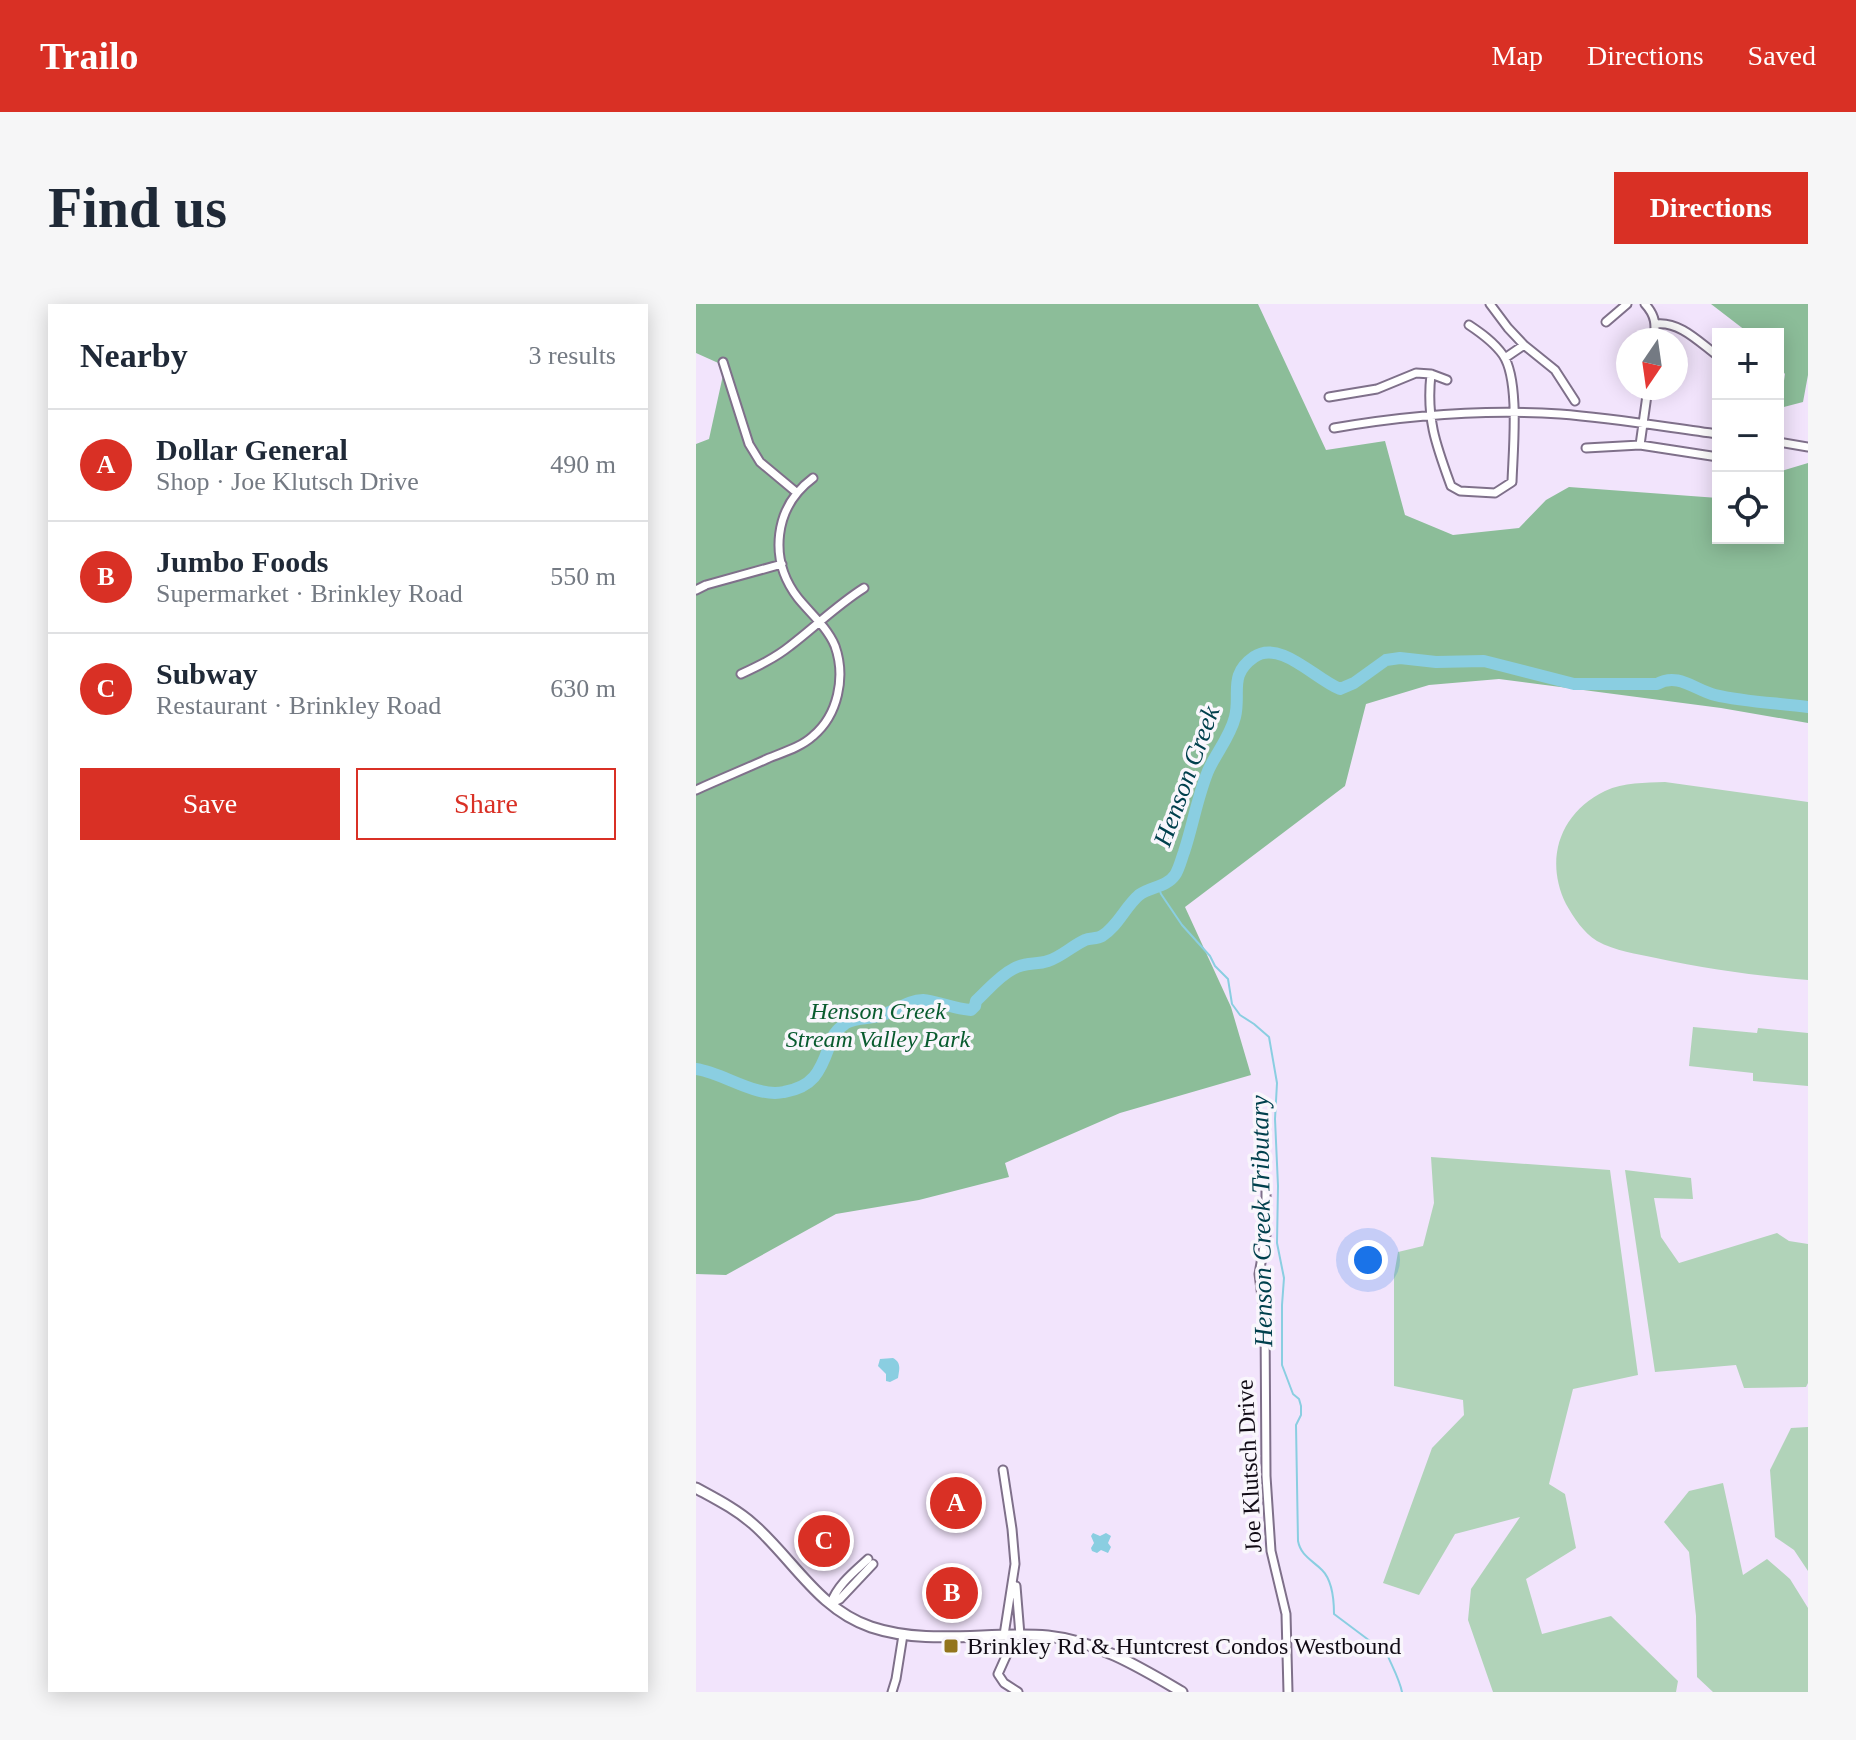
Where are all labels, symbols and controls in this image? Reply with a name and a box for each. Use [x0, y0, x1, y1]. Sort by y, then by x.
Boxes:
text: Trailo [40, 35, 139, 77]
text: Map [1492, 40, 1543, 71]
text: Directions [1587, 40, 1704, 71]
text: Saved [1748, 40, 1816, 71]
button: Directions [1614, 172, 1808, 244]
text: Find us [48, 177, 227, 239]
north arrow [1616, 328, 1688, 400]
map controls [1712, 328, 1784, 544]
button: + [1712, 328, 1784, 400]
text: Nearby [80, 337, 188, 374]
text: 3 results [529, 341, 616, 370]
button: − [1712, 400, 1784, 472]
text: Dollar General [156, 433, 348, 466]
text: A [97, 450, 115, 479]
text: 490 m [550, 450, 616, 479]
text: Shop · Joe Klutsch Drive [156, 467, 419, 496]
button: locate [1712, 472, 1784, 544]
text: Jumbo Foods [156, 545, 329, 578]
text: B [97, 562, 115, 591]
text: 550 m [550, 562, 616, 591]
text: Supermarket · Brinkley Road [156, 579, 463, 608]
text: Subway [156, 657, 258, 690]
text: C [97, 674, 115, 703]
text: 630 m [550, 674, 616, 703]
text: Restaurant · Brinkley Road [156, 691, 441, 720]
water label: Henson Creek [1147, 702, 1225, 851]
button: Save [80, 768, 340, 840]
button: Share [356, 768, 616, 840]
park label: Henson Creek Stream Valley Park [786, 998, 971, 1052]
water label: Henson Creek Tributary [1245, 1094, 1278, 1348]
your location [1348, 1240, 1388, 1280]
street label: Joe Klutsch Drive [1231, 1379, 1267, 1553]
pin: A [930, 1473, 982, 1533]
pin: C [798, 1511, 850, 1571]
pin: B [926, 1563, 978, 1623]
place label: Brinkley Rd & Huntcrest Condos Westbound [967, 1633, 1401, 1659]
marker: Brinkley Rd & Huntcrest Condos Westbound [942, 1637, 960, 1655]

